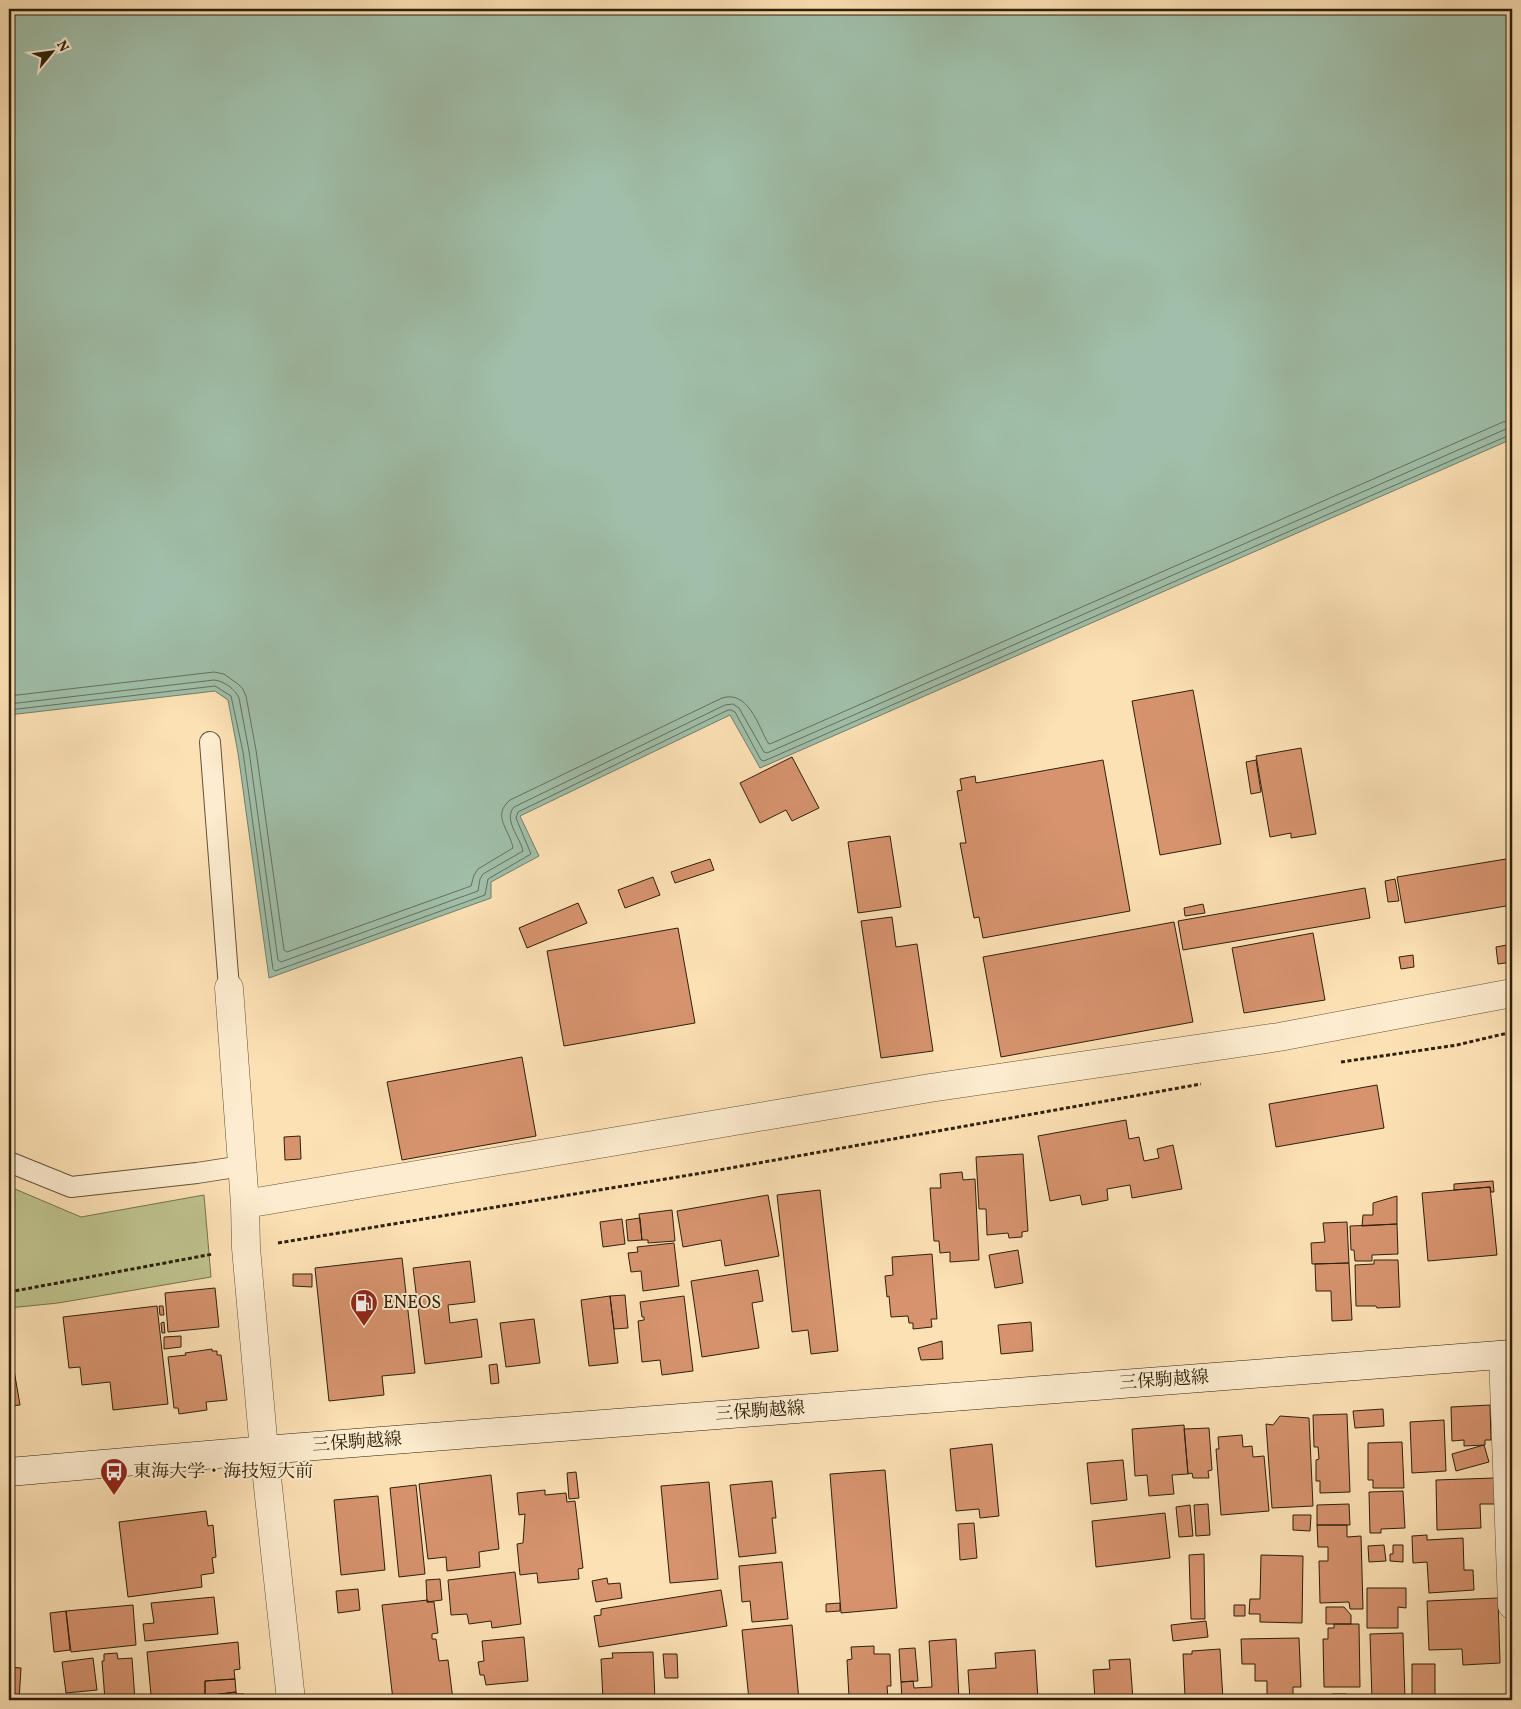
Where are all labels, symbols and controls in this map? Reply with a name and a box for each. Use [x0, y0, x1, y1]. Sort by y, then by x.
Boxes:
north arrow [28, 28, 78, 78]
text: N [51, 37, 73, 55]
fuel station icon: ENEOS [349, 1288, 379, 1327]
place label: ENEOS [383, 1291, 441, 1316]
street label: 三保駒越線 [1118, 1365, 1210, 1397]
street label: 三保駒越線 [714, 1396, 806, 1428]
street label: 三保駒越線 [311, 1427, 403, 1459]
bus stop icon: 東海大学・海技短大前 [99, 1457, 129, 1496]
place label: 東海大学・海技短大前 [133, 1460, 313, 1485]

